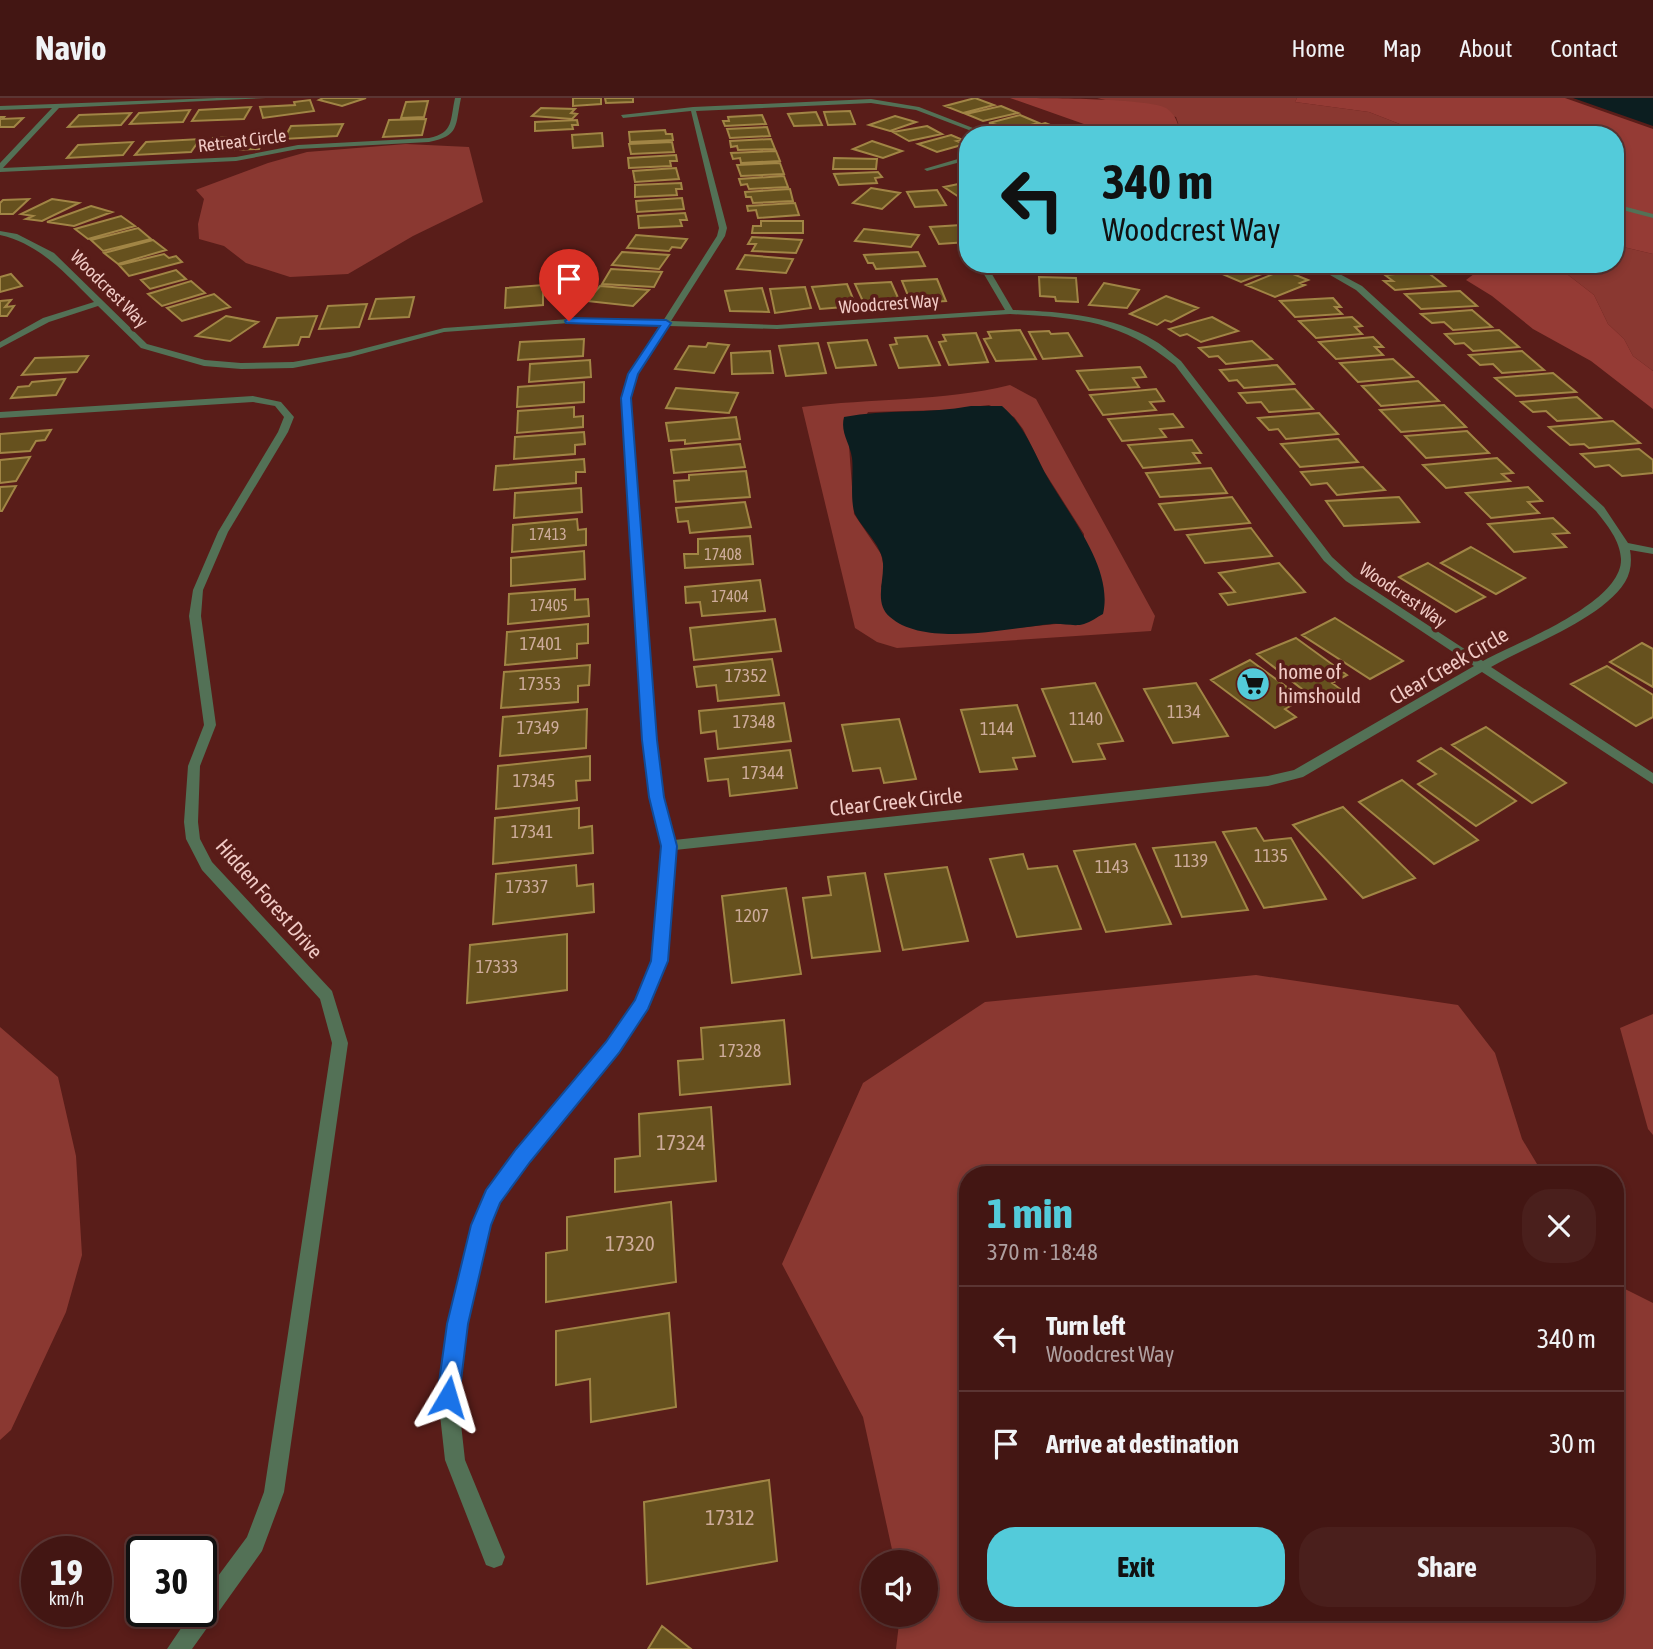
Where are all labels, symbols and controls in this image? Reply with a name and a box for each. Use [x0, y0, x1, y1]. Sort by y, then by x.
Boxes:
text: Navio [35, 29, 107, 67]
text: Home [1291, 35, 1345, 62]
text: Map [1383, 35, 1421, 62]
text: About [1459, 35, 1512, 62]
text: Contact [1550, 35, 1618, 62]
street label: Retreat Circle [197, 125, 287, 156]
text: 340 m [1102, 153, 1213, 209]
icon: left [987, 154, 1078, 245]
text: Woodcrest Way [1102, 211, 1281, 248]
street label: Woodcrest Way [66, 246, 152, 332]
pin [539, 249, 599, 321]
icon: arrive [550, 260, 588, 298]
street label: Woodcrest Way [838, 290, 940, 317]
house number: 17413 [529, 525, 567, 543]
house number: 17408 [704, 545, 742, 563]
street label: Woodcrest Way [1356, 558, 1451, 631]
house number: 17404 [711, 587, 749, 605]
house number: 17405 [530, 596, 568, 614]
street label: Clear Creek Circle [1385, 621, 1512, 709]
house number: 17401 [520, 633, 562, 654]
place label: home of himshould [1278, 659, 1361, 707]
house number: 17352 [725, 665, 767, 686]
supermarket icon: home of himshould [1234, 665, 1272, 703]
house number: 17353 [519, 673, 561, 694]
house number: 1134 [1167, 701, 1201, 722]
house number: 1140 [1069, 708, 1103, 729]
house number: 17348 [733, 711, 775, 732]
house number: 17349 [517, 717, 559, 738]
house number: 1144 [980, 718, 1014, 739]
house number: 17344 [742, 762, 784, 783]
house number: 17345 [513, 770, 555, 791]
street label: Clear Creek Circle [828, 782, 963, 820]
house number: 17341 [511, 821, 553, 842]
street label: Hidden Forest Drive [211, 834, 328, 963]
house number: 1135 [1254, 845, 1288, 866]
house number: 1139 [1174, 850, 1208, 871]
house number: 1143 [1095, 856, 1129, 877]
house number: 17337 [506, 876, 548, 897]
house number: 1207 [735, 905, 769, 926]
house number: 17333 [476, 956, 518, 977]
house number: 17328 [719, 1040, 761, 1061]
house number: 17324 [656, 1130, 706, 1154]
text: 1 min [987, 1189, 1073, 1237]
button: close [1522, 1189, 1596, 1263]
house number: 17320 [605, 1231, 655, 1255]
text: 370 m · 18:48 [987, 1239, 1098, 1265]
text: Turn left [1046, 1311, 1126, 1341]
icon: left [987, 1320, 1025, 1358]
text: 340 m [1537, 1324, 1596, 1354]
text: Woodcrest Way [1046, 1341, 1174, 1367]
position arrow [411, 1360, 485, 1434]
icon: arrive [987, 1425, 1025, 1463]
text: Arrive at destination [1046, 1429, 1239, 1459]
text: 30 m [1549, 1429, 1596, 1459]
house number: 17312 [705, 1505, 755, 1529]
button: Exit [987, 1527, 1285, 1607]
button: Share [1299, 1527, 1596, 1607]
speed limit sign: 30 [126, 1536, 217, 1627]
map controls [861, 1550, 938, 1627]
button: sound [861, 1550, 938, 1627]
text: 19 [50, 1552, 83, 1592]
text: km/h [49, 1588, 84, 1609]

